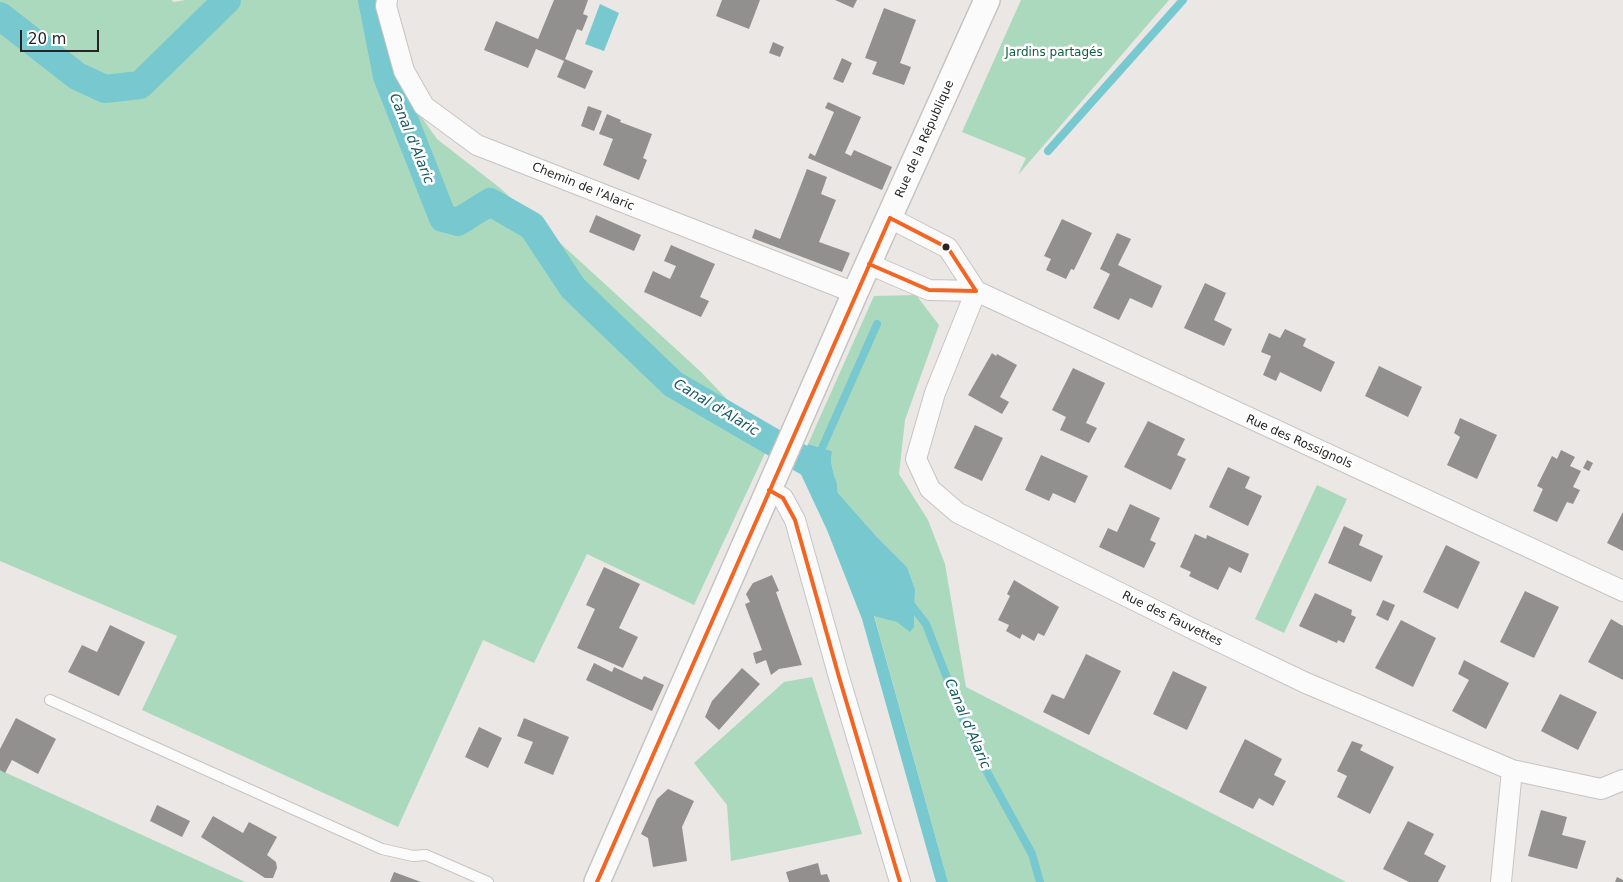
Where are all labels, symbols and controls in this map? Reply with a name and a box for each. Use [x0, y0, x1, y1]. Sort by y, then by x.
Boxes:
scale bar [22, 20, 101, 52]
text: 20 m [28, 30, 66, 48]
park label: Jardins partagés [1005, 46, 1103, 60]
street label: Rue de la République [893, 78, 957, 200]
water label: Canal d'Alaric [385, 91, 437, 187]
street label: Chemin de l'Alaric [530, 160, 636, 214]
unlabelled marker [941, 242, 951, 252]
water label: Canal d'Alaric [670, 376, 762, 440]
street label: Rue des Rossignols [1244, 412, 1354, 472]
street label: Rue des Fauvettes [1119, 588, 1225, 650]
water label: Canal d'Alaric [940, 676, 994, 772]

